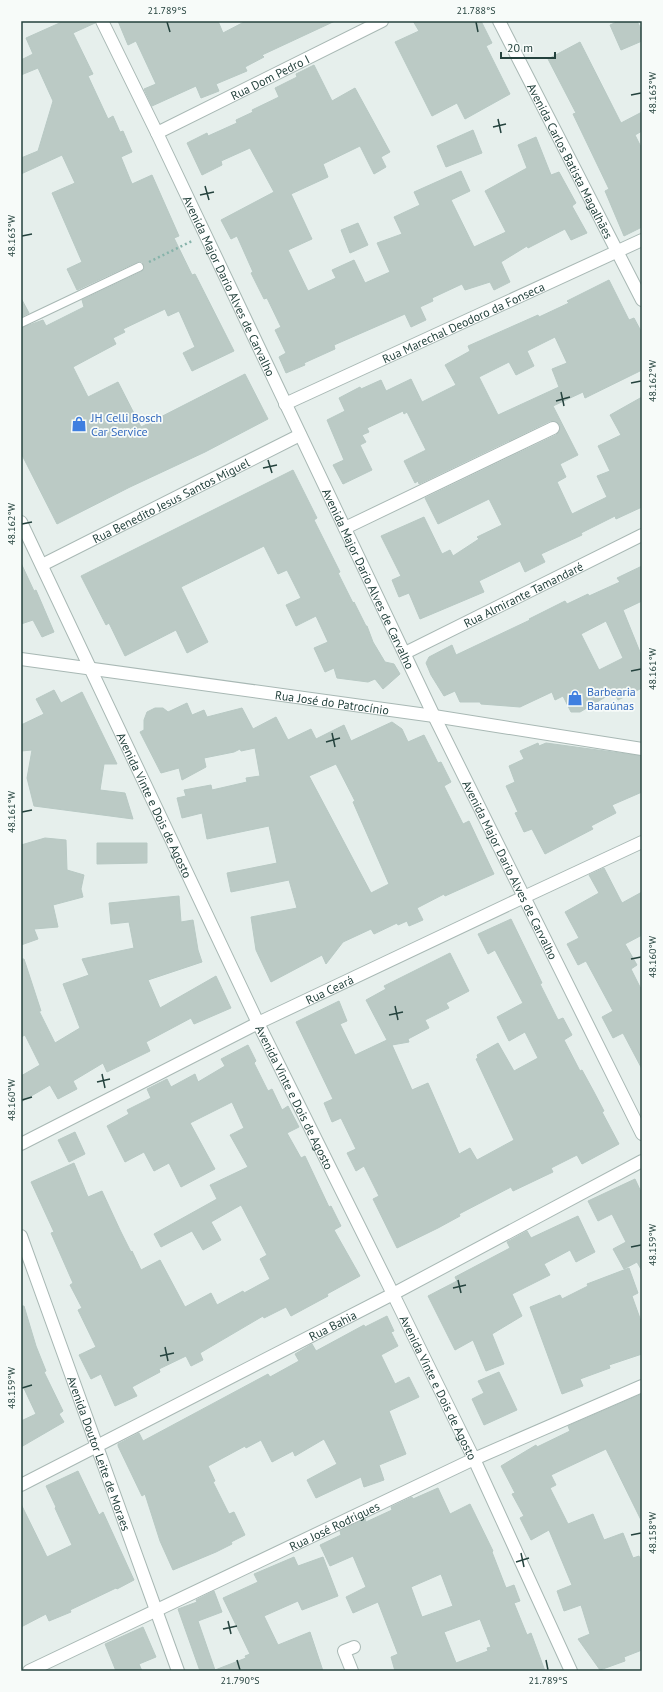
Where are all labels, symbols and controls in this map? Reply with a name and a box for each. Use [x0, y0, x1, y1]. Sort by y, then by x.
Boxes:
text: 21.789°S [148, 4, 186, 17]
text: 21.788°S [457, 4, 495, 17]
scale bar [501, 34, 555, 60]
text: 20 m [507, 40, 533, 55]
street label: Rua Dom Pedro I [228, 51, 312, 103]
text: 48.163°W [646, 71, 659, 114]
street label: Avenida Carlos Batista Magalhães [525, 81, 617, 241]
street label: Avenida Major Dario Alves de Carvalho [180, 193, 279, 378]
text: 48.163°W [5, 214, 18, 257]
street label: Rua Marechal Deodoro da Fonseca [380, 278, 547, 366]
text: 48.162°W [646, 359, 659, 402]
place label: JH Celli Bosch Car Service [90, 410, 162, 439]
shop icon: JH Celli Bosch Car Service [70, 415, 88, 433]
street label: Rua Benedito Jesus Santos Miguel [90, 454, 252, 546]
street label: Avenida Major Dario Alves de Carvalho [319, 486, 418, 671]
text: 48.162°W [5, 502, 18, 545]
street label: Rua Almirante Tamandaré [461, 558, 585, 630]
text: 48.161°W [646, 647, 659, 690]
place label: Barbearia Baraúnas [587, 684, 636, 713]
street label: Rua José do Patrocínio [274, 687, 390, 717]
shop icon: Barbearia Baraúnas [566, 689, 584, 707]
street label: Avenida Vinte e Dois de Agosto [114, 730, 196, 880]
street label: Avenida Major Dario Alves de Carvalho [460, 778, 561, 962]
text: 48.161°W [5, 790, 18, 833]
text: 48.160°W [646, 935, 659, 978]
street label: Rua Ceará [303, 971, 356, 1007]
street label: Avenida Vinte e Dois de Agosto [253, 1023, 337, 1172]
text: 48.160°W [5, 1078, 18, 1121]
text: 48.159°W [646, 1223, 659, 1266]
street label: Rua Bahia [306, 1307, 359, 1344]
street label: Avenida Vinte e Dois de Agosto [397, 1313, 481, 1462]
text: 48.159°W [5, 1366, 18, 1409]
street label: Avenida Doutor Leite de Moraes [65, 1374, 134, 1533]
street label: Rua José Rodrigues [287, 1498, 382, 1553]
text: 48.158°W [646, 1511, 659, 1554]
text: 21.790°S [221, 1674, 259, 1687]
text: 21.789°S [529, 1674, 567, 1687]

